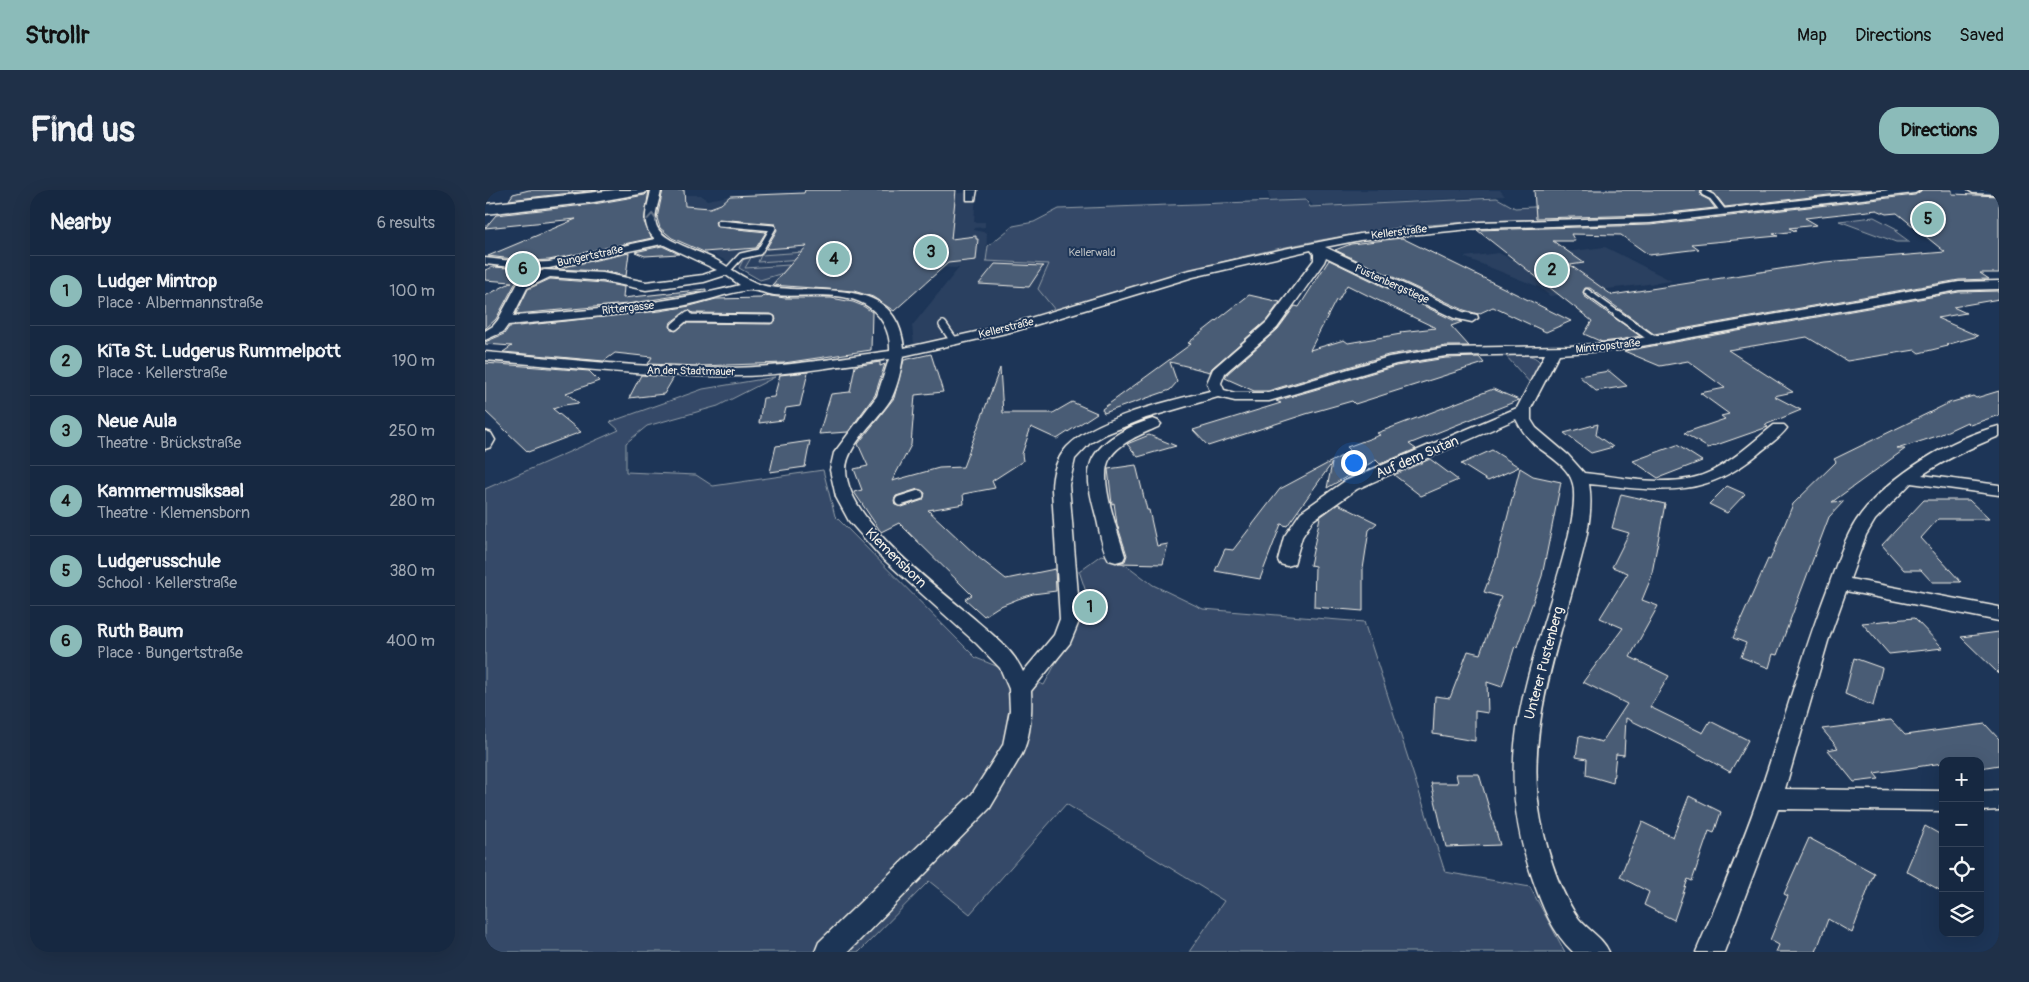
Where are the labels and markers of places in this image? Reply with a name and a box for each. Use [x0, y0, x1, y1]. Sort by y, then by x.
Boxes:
pin: 5 [1912, 200, 1944, 238]
pin: 3 [915, 233, 947, 271]
pin: 4 [818, 240, 850, 278]
pin: 6 [507, 250, 539, 288]
pin: 2 [1536, 251, 1568, 289]
pin: 1 [1074, 588, 1106, 626]

